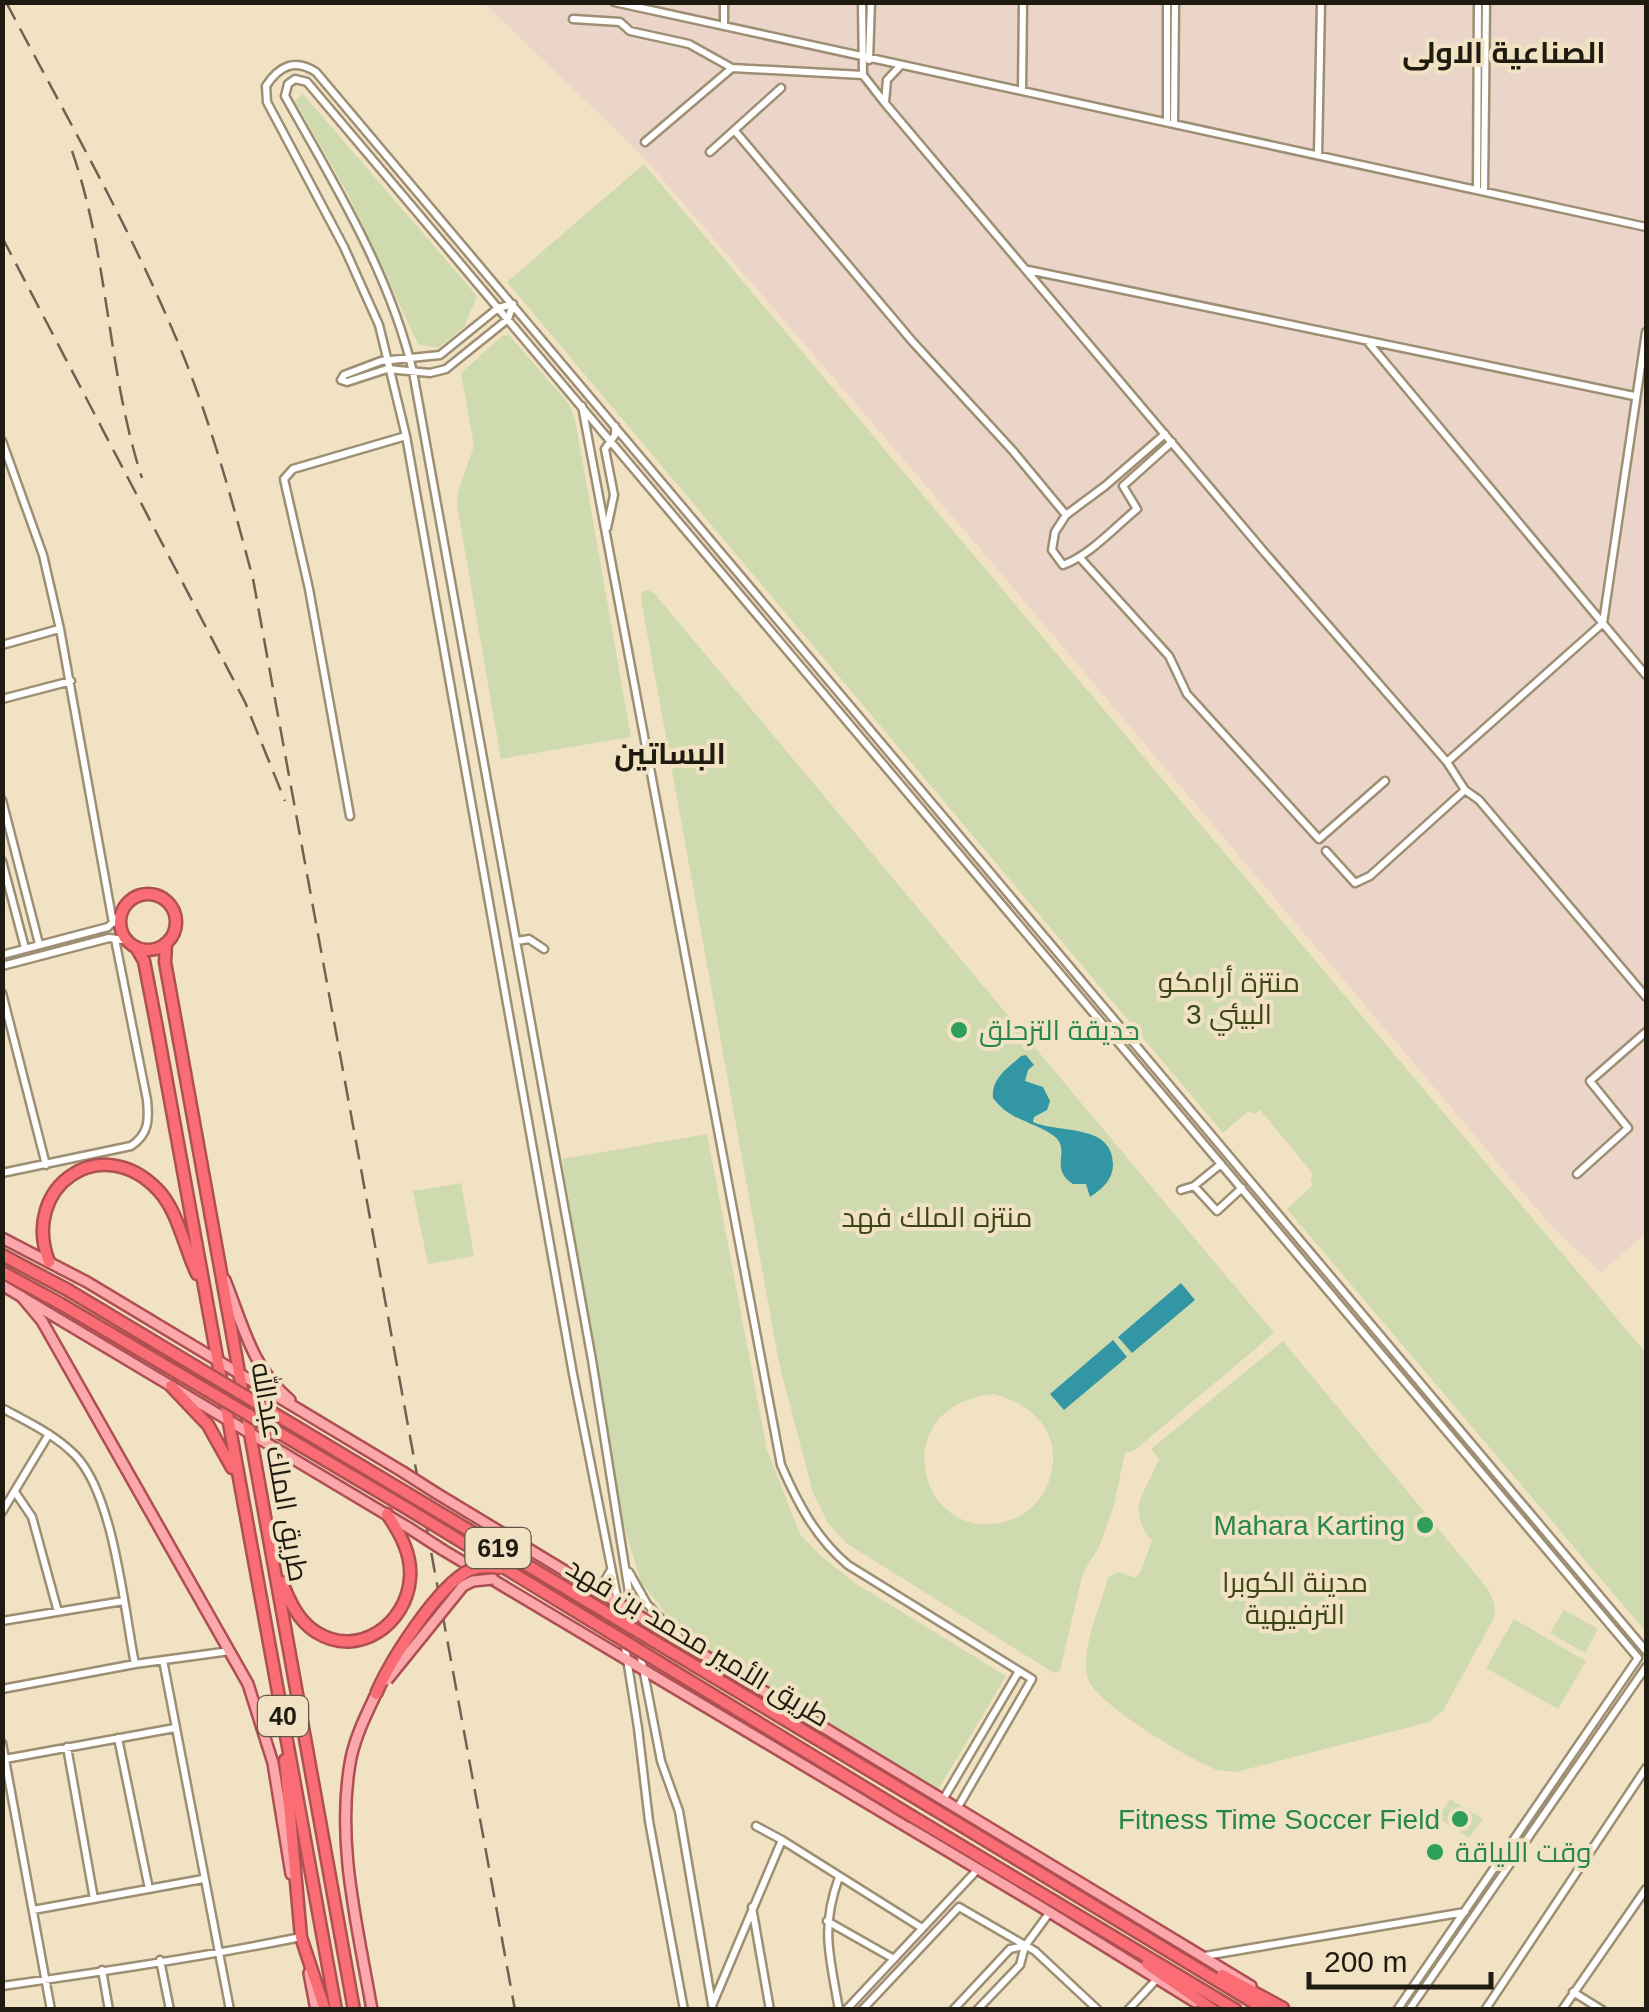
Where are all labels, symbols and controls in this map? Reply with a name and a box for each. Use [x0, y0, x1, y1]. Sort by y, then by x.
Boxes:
district label: الصناعية الاولى [1402, 36, 1606, 71]
district label: البساتين [614, 737, 726, 772]
park label: منتزة أرامكو البيئي 3 [1158, 965, 1300, 1036]
place label: حديقة التزحلق [979, 1015, 1140, 1047]
marker: حديقة التزحلق [948, 1019, 970, 1041]
park label: منتزه الملك فهد [842, 1202, 1032, 1234]
street label: طريق الملك عبدالله [244, 1359, 317, 1584]
place label: Mahara Karting [1214, 1510, 1405, 1541]
marker: Mahara Karting [1414, 1514, 1436, 1536]
road number: 619 [466, 1528, 530, 1568]
street label: طريق الأمير محمد بن فهد [560, 1551, 835, 1734]
park label: مدينة الكوبرا الترفيهية [1222, 1567, 1368, 1631]
road number: 40 [258, 1696, 308, 1736]
place label: Fitness Time Soccer Field [1118, 1804, 1440, 1835]
marker: Fitness Time Soccer Field [1449, 1808, 1471, 1830]
place label: وقت اللياقة [1455, 1837, 1591, 1868]
marker: وقت اللياقة [1424, 1841, 1446, 1863]
scale bar [1309, 1927, 1492, 1989]
text: 200 m [1324, 1945, 1407, 1978]

